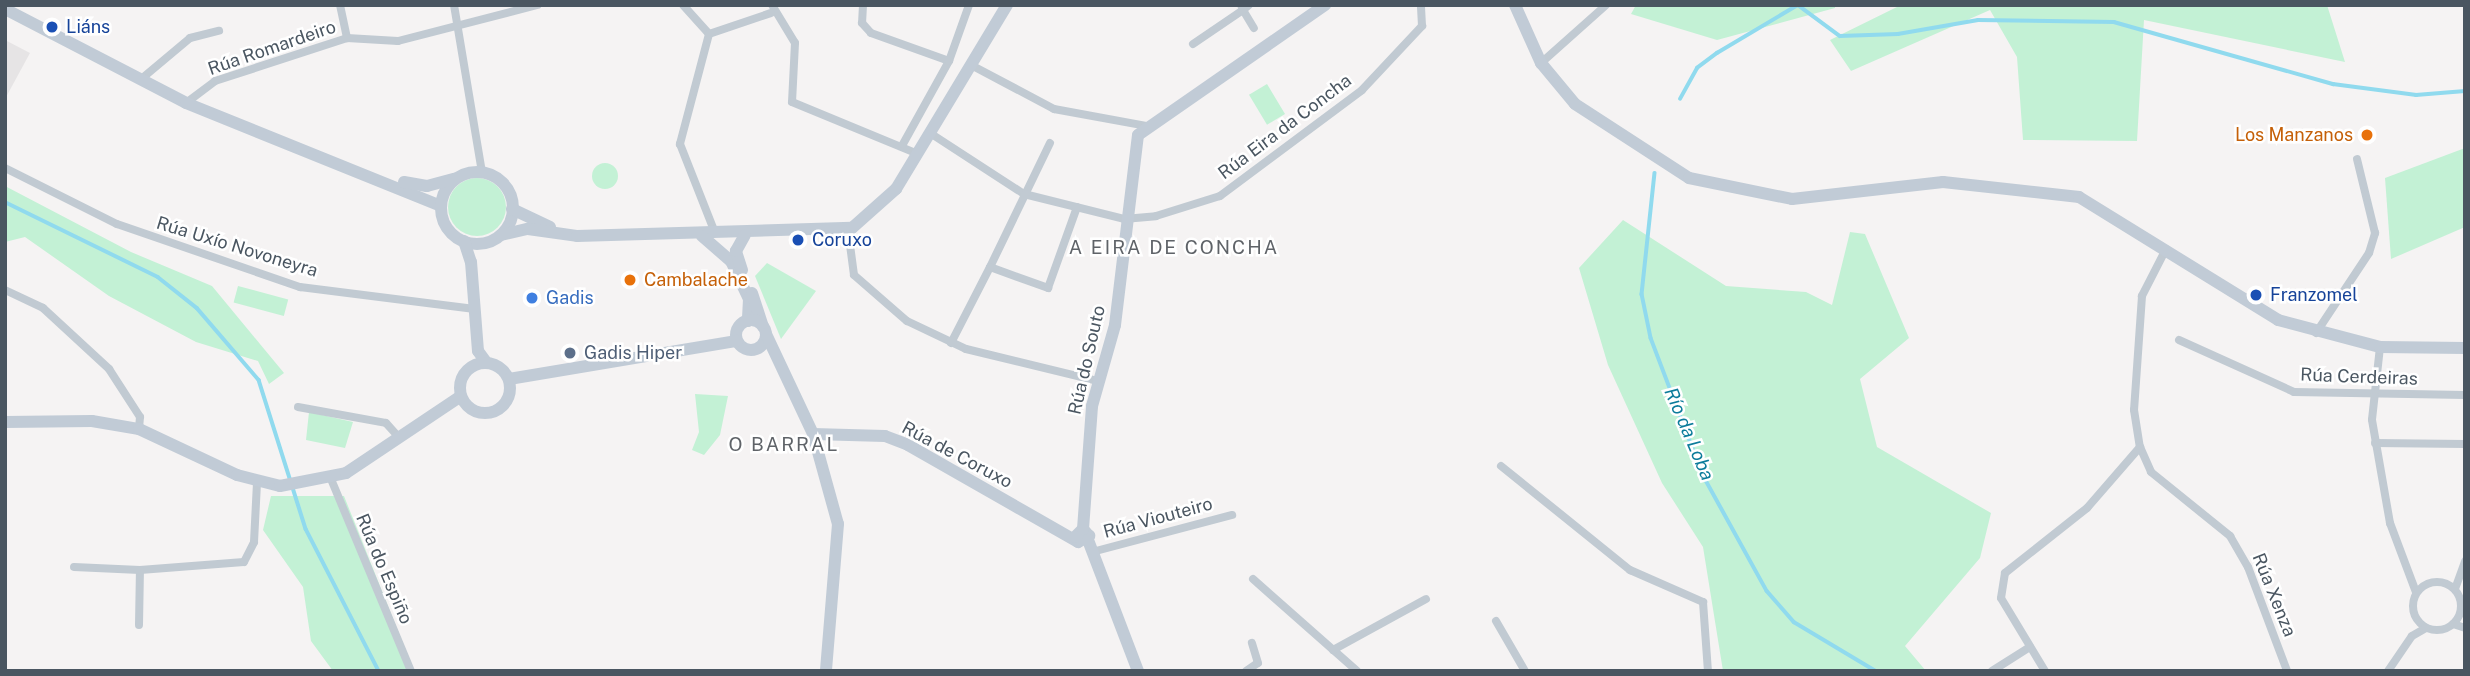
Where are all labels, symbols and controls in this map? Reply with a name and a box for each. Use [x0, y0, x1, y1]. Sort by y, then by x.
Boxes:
place label: Liáns [66, 16, 110, 38]
street label: Rúa Romardeiro [205, 16, 339, 80]
marker: Liáns [44, 19, 60, 35]
street label: Rúa Eira da Concha [1214, 70, 1356, 184]
place label: Los Manzanos [2235, 124, 2353, 146]
marker: Los Manzanos [2359, 127, 2375, 143]
street label: Rúa Uxío Novoneyra [154, 212, 320, 282]
place label: Coruxo [812, 229, 872, 251]
marker: Coruxo [790, 232, 806, 248]
district label: A EIRA DE CONCHA [1071, 237, 1277, 259]
place label: Cambalache [644, 269, 748, 291]
marker: Cambalache [622, 272, 638, 288]
place label: Franzomel [2270, 284, 2358, 306]
place label: Gadis [546, 287, 594, 309]
marker: Franzomel [2248, 287, 2264, 303]
marker: Gadis [524, 290, 540, 306]
street label: Rúa do Souto [1064, 303, 1110, 417]
place label: Gadis Hiper [584, 342, 682, 364]
marker: Gadis Hiper [562, 345, 578, 361]
street label: Rúa Cerdeiras [2300, 364, 2418, 390]
water label: Río da Loba [1659, 384, 1719, 484]
street label: Rúa de Coruxo [898, 417, 1016, 493]
district label: O BARRAL [730, 434, 838, 456]
street label: Rúa Viouteiro [1101, 493, 1215, 543]
street label: Rúa do Espiño [351, 510, 417, 628]
street label: Rúa Xenza [2248, 550, 2300, 640]

